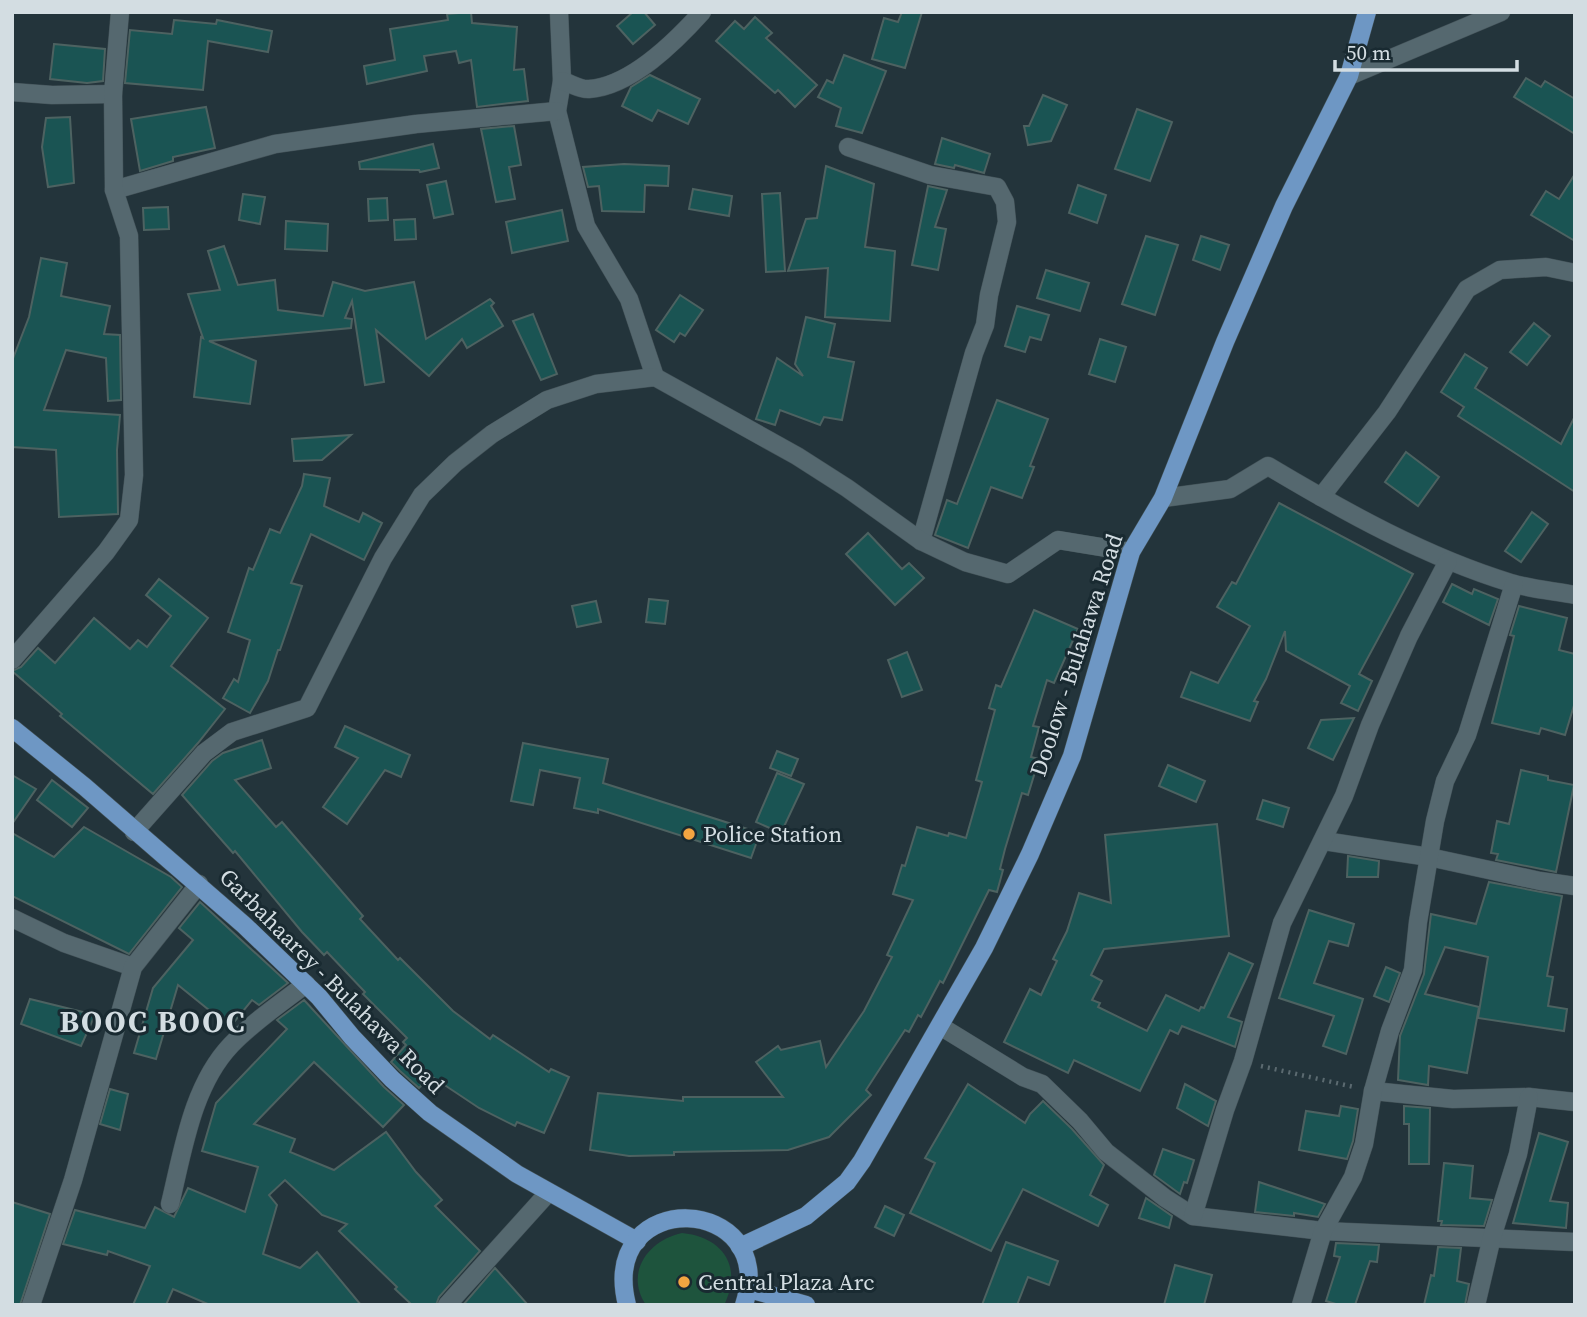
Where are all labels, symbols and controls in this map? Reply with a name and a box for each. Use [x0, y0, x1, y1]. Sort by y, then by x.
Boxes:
scale bar [1335, 28, 1517, 72]
text: 50 m [1346, 38, 1391, 67]
street label: Doolow - Bulahawa Road [1022, 530, 1130, 780]
place label: Police Station [703, 818, 842, 850]
marker: Police Station [681, 826, 697, 842]
street label: Garbahaarey - Bulahawa Road [212, 861, 452, 1101]
district label: BOOC BOOC [60, 1001, 246, 1042]
place label: Central Plaza Arc [698, 1266, 874, 1298]
marker: Central Plaza Arc [676, 1274, 692, 1290]

